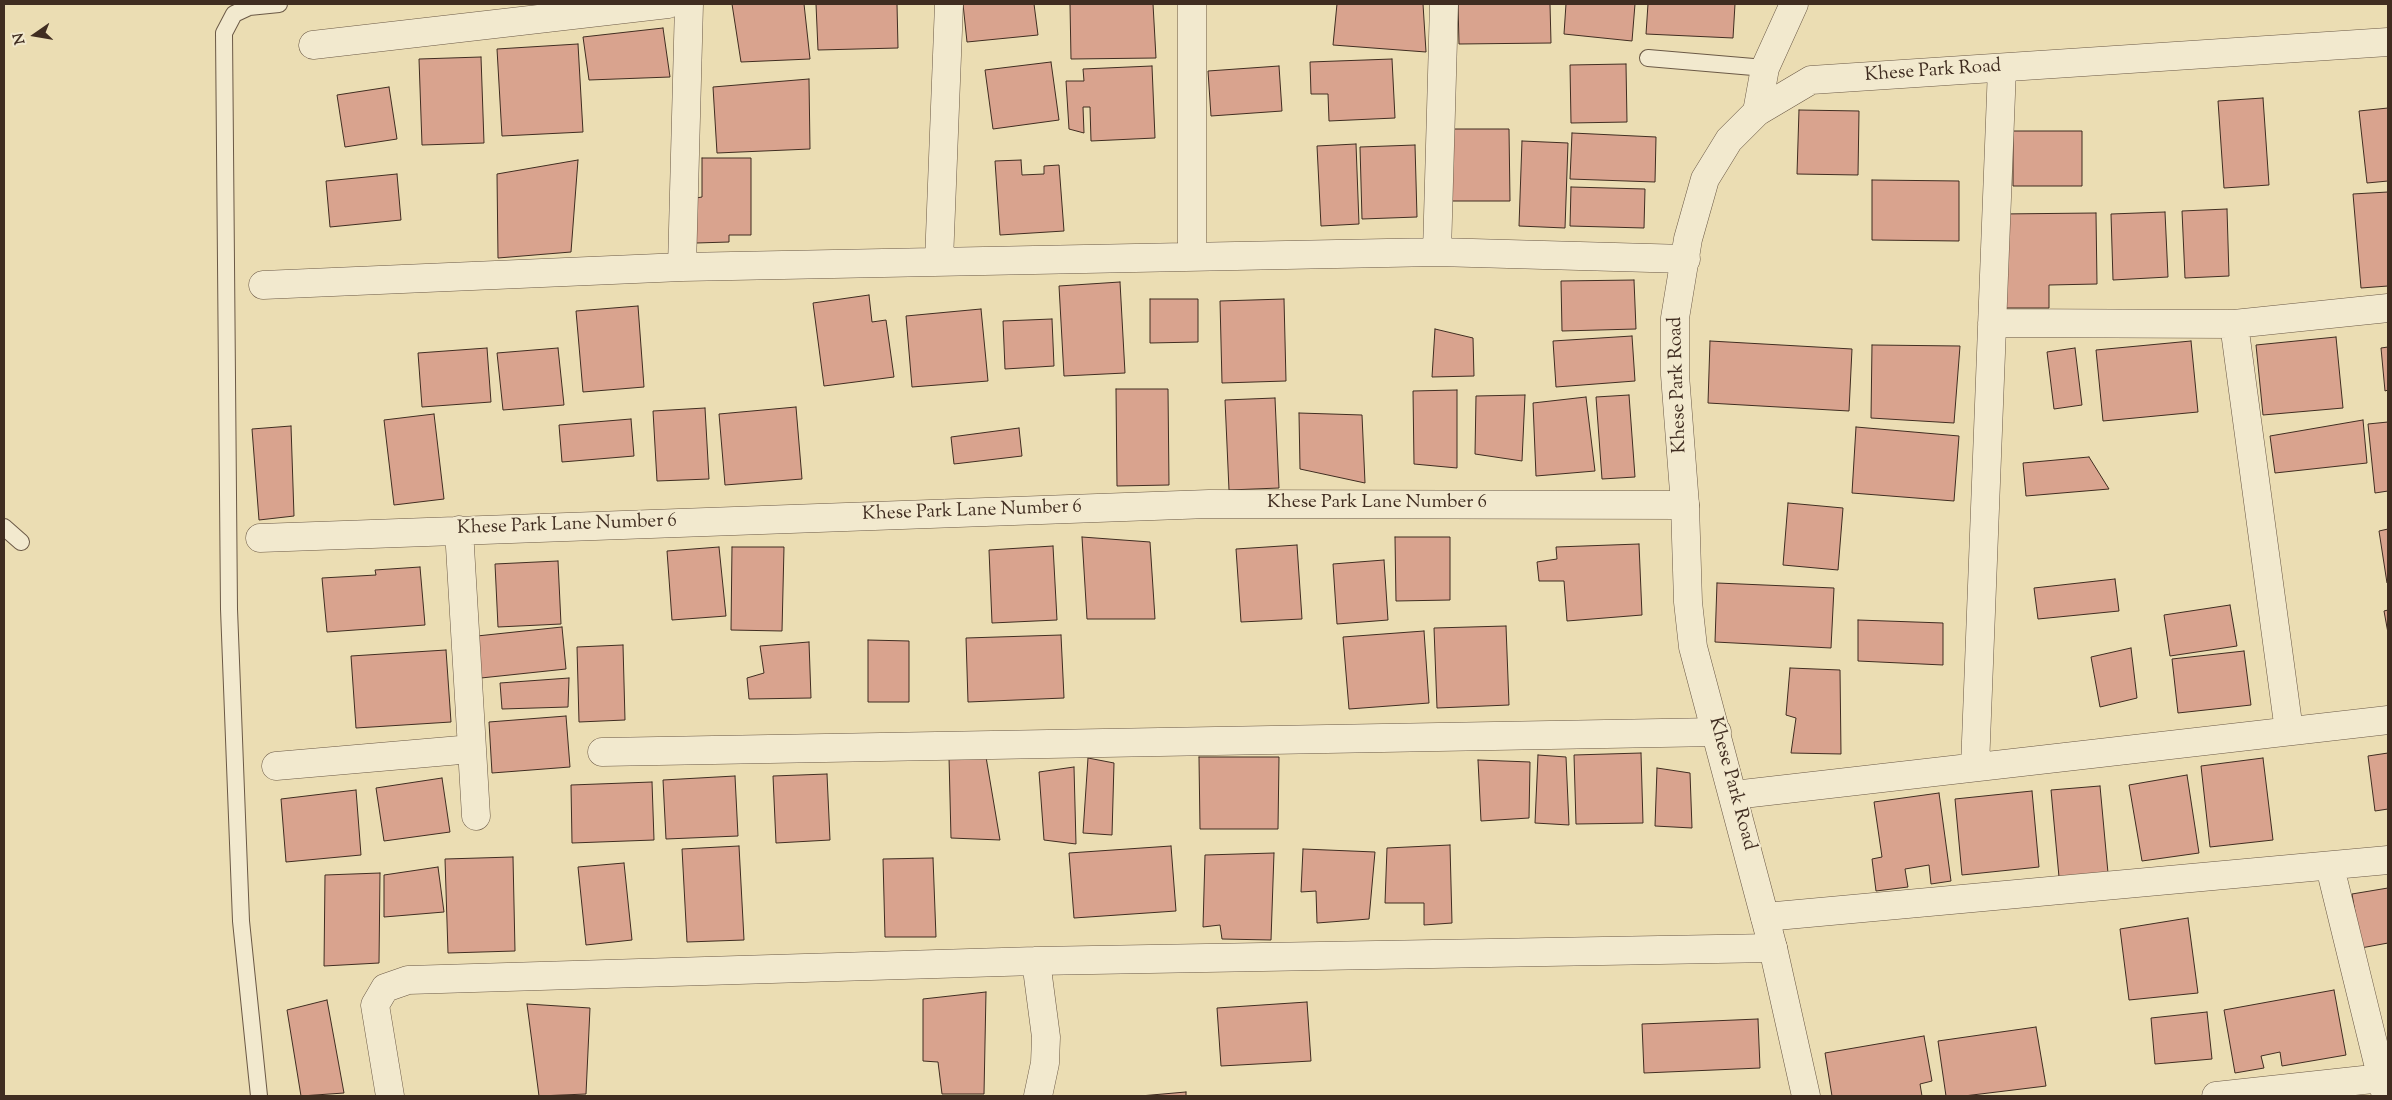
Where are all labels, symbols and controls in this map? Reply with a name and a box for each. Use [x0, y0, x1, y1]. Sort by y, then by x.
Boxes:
north arrow [10, 10, 60, 60]
text: N [9, 31, 31, 46]
street label: Khese Park Road [1864, 56, 2002, 88]
street label: Khese Park Road [1665, 316, 1693, 454]
street label: Khese Park Lane Number 6 [1267, 493, 1487, 515]
street label: Khese Park Lane Number 6 [862, 497, 1082, 527]
street label: Khese Park Lane Number 6 [457, 511, 677, 541]
street label: Khese Park Road [1702, 715, 1760, 853]

